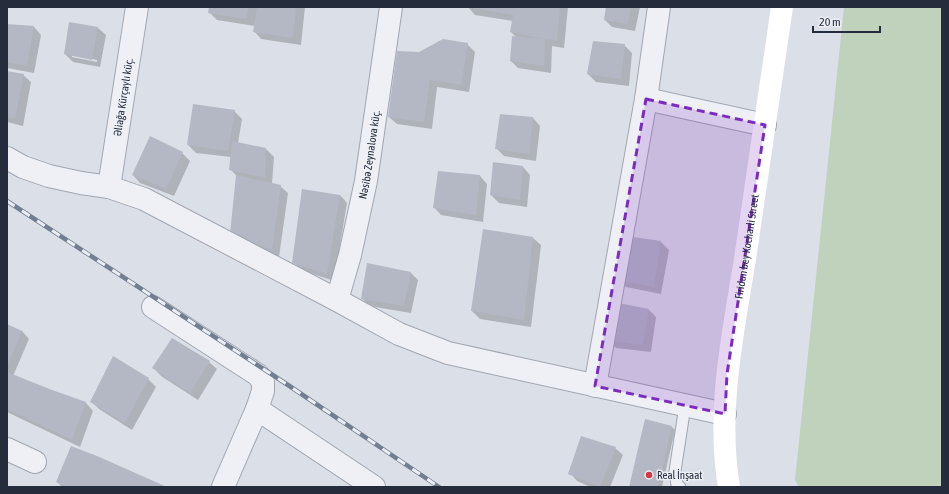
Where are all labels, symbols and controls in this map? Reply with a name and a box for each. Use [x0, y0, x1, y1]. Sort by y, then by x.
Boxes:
scale bar [813, 8, 880, 34]
text: 20 m [819, 15, 841, 29]
street label: Əliağa Kürçaylı küç. [111, 57, 135, 137]
street label: Nəsibə Zeynalova küç. [356, 110, 382, 200]
street label: Firidun bey Kocharli Street [732, 194, 761, 300]
place label: Real İnşaat [657, 469, 702, 481]
marker: Real İnşaat [644, 470, 654, 480]

